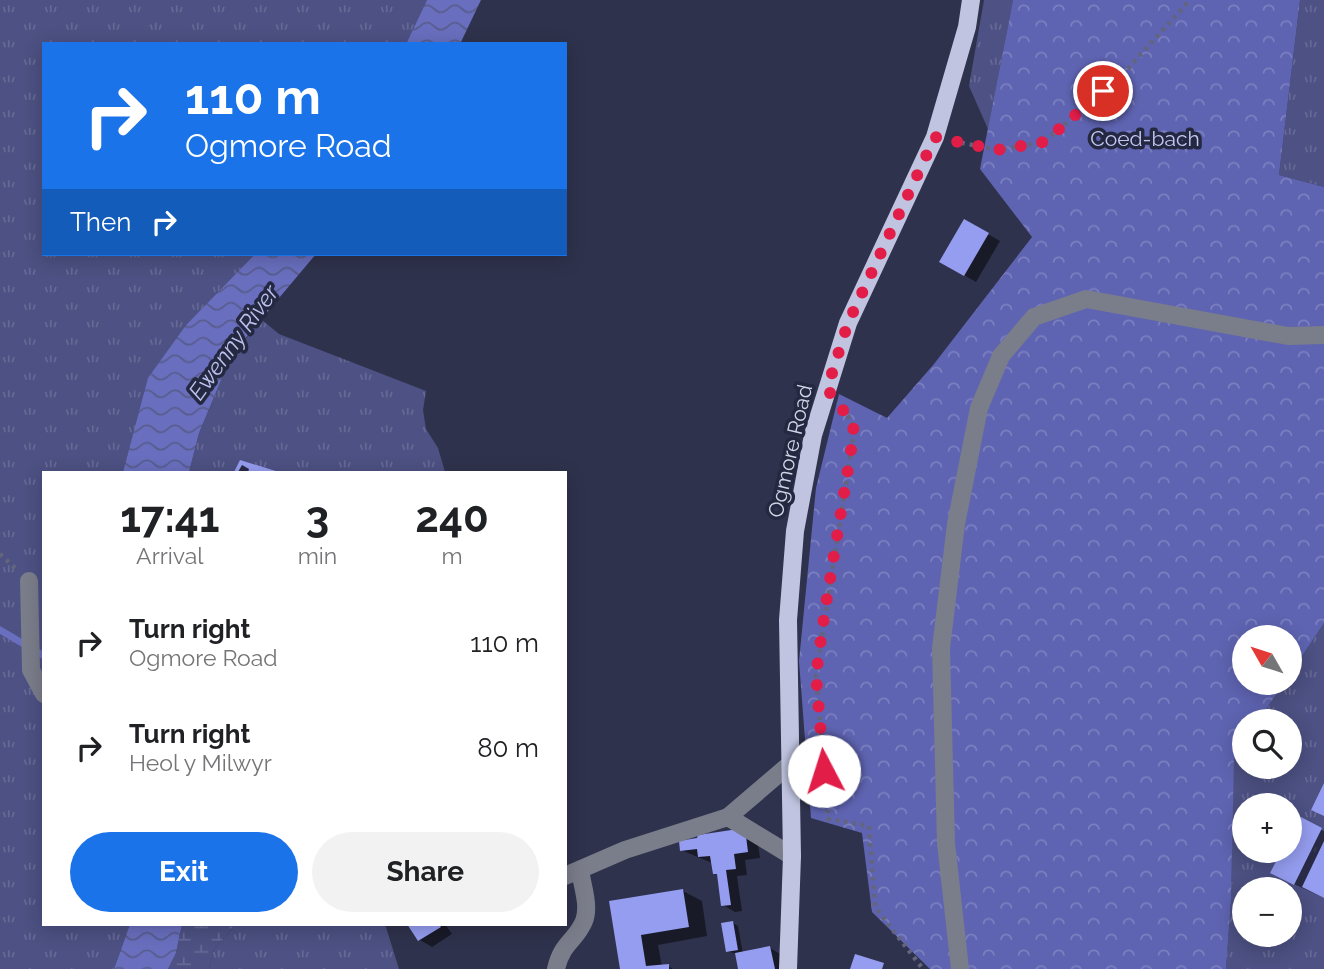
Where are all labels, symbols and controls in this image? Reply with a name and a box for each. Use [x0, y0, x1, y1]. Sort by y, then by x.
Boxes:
pin [1073, 61, 1133, 121]
text: 110 m [185, 68, 321, 125]
icon: right [70, 70, 161, 161]
icon: arrive [1084, 72, 1122, 110]
park label: Coed-bach [1090, 126, 1200, 151]
text: Ogmore Road [185, 127, 392, 164]
icon: right [145, 203, 183, 241]
text: Then [70, 207, 131, 237]
water label: Ewenny River [182, 278, 284, 405]
street label: Ogmore Road [763, 382, 817, 520]
text: 17:41 [120, 493, 220, 542]
text: 3 [306, 493, 329, 542]
text: 240 [415, 493, 489, 542]
text: Arrival [136, 542, 204, 569]
text: min [298, 542, 337, 569]
text: m [442, 542, 463, 569]
text: Turn right [129, 614, 250, 644]
icon: right [70, 624, 108, 662]
north arrow [1232, 625, 1302, 695]
map controls [1232, 625, 1302, 947]
text: 110 m [470, 628, 539, 658]
text: Ogmore Road [129, 644, 278, 671]
button: search [1232, 709, 1302, 779]
text: Turn right [129, 719, 250, 749]
icon: right [70, 729, 108, 767]
text: 80 m [477, 733, 539, 763]
position arrow [787, 734, 861, 808]
text: Heol y Milwyr [129, 749, 272, 776]
button: + [1232, 793, 1302, 863]
button: Exit [70, 832, 298, 912]
button: Share [312, 832, 539, 912]
button: − [1232, 877, 1302, 947]

